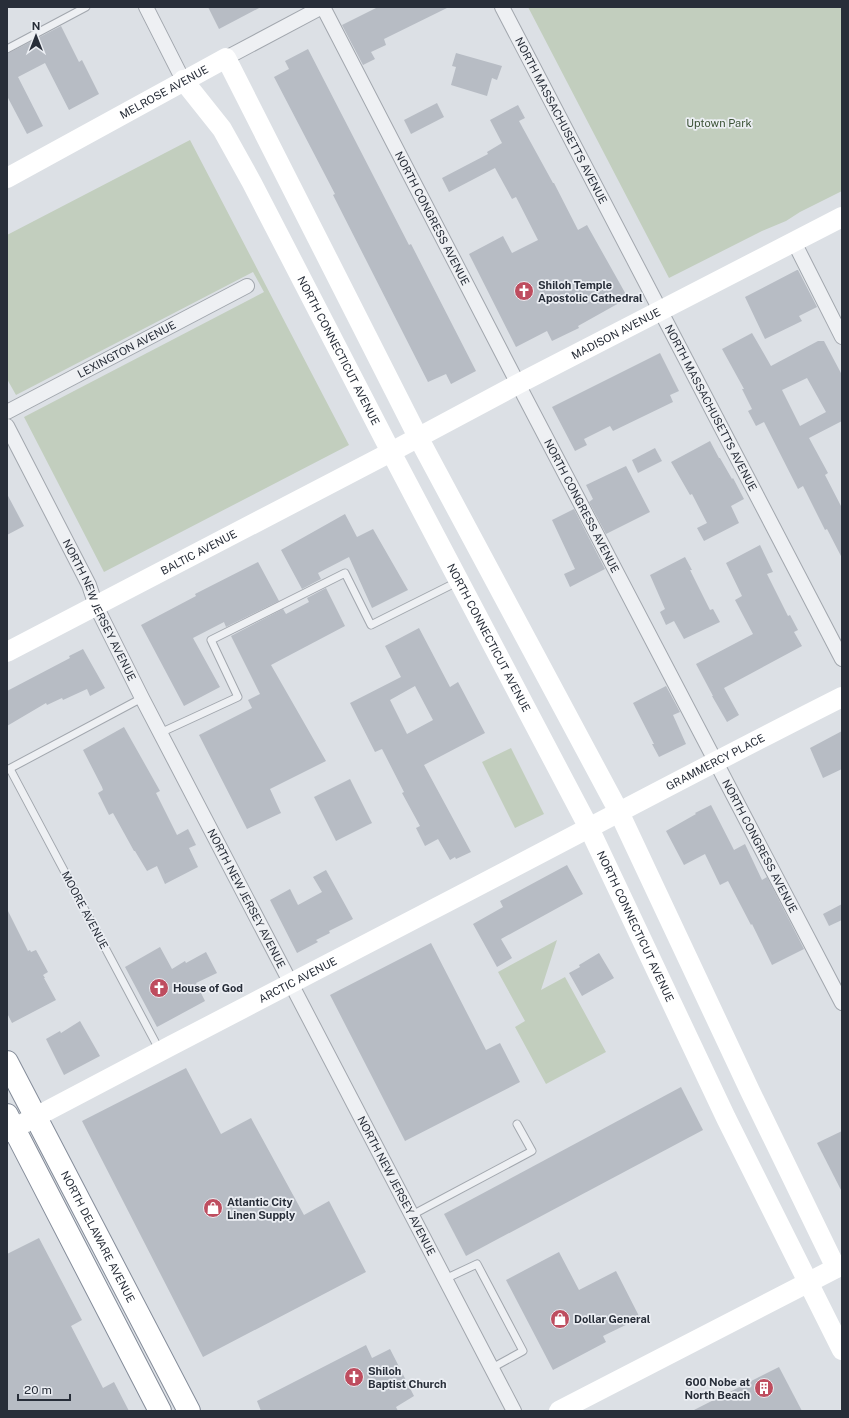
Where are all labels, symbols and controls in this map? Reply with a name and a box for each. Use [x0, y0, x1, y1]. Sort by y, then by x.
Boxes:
north arrow [16, 16, 56, 56]
text: N [32, 20, 40, 32]
street label: NORTH MASSACHUSETTS AVENUE [513, 35, 610, 206]
street label: MELROSE AVENUE [118, 63, 210, 121]
park label: Uptown Park [686, 117, 752, 129]
street label: NORTH CONGRESS AVENUE [393, 150, 472, 287]
street label: NORTH CONNECTICUT AVENUE [295, 274, 382, 427]
place label: Shiloh Temple Apostolic Cathedral [538, 279, 643, 304]
church icon: Shiloh Temple Apostolic Cathedral [513, 280, 535, 302]
street label: MADISON AVENUE [569, 306, 662, 361]
street label: LEXINGTON AVENUE [75, 318, 178, 380]
street label: NORTH MASSACHUSETTS AVENUE [663, 323, 759, 493]
street label: NORTH CONGRESS AVENUE [542, 437, 622, 575]
street label: BALTIC AVENUE [159, 527, 239, 577]
street label: NORTH NEW JERSEY AVENUE [60, 537, 138, 683]
street label: NORTH CONNECTICUT AVENUE [445, 562, 533, 714]
street label: GRAMMERCY PLACE [664, 731, 767, 792]
street label: NORTH CONGRESS AVENUE [720, 777, 800, 915]
street label: NORTH NEW JERSEY AVENUE [205, 827, 288, 970]
street label: NORTH CONNECTICUT AVENUE [595, 849, 676, 1004]
street label: MOORE AVENUE [59, 869, 111, 951]
street label: ARCTIC AVENUE [257, 955, 339, 1005]
church icon: House of God [148, 977, 170, 999]
place label: House of God [173, 982, 243, 994]
street label: NORTH NEW JERSEY AVENUE [355, 1114, 438, 1258]
street label: NORTH DELAWARE AVENUE [59, 1169, 137, 1305]
place label: Atlantic City Linen Supply [227, 1196, 296, 1221]
shop icon: Atlantic City Linen Supply [202, 1197, 224, 1219]
shop icon: Dollar General [549, 1308, 571, 1330]
place label: Dollar General [574, 1313, 651, 1325]
place label: Shiloh Baptist Church [368, 1365, 447, 1390]
church icon: Shiloh Baptist Church [343, 1366, 365, 1388]
scale bar [18, 1376, 70, 1402]
place label: 600 Nobe at North Beach [685, 1376, 750, 1401]
building icon: 600 Nobe at North Beach [753, 1377, 775, 1399]
text: 20 m [24, 1383, 52, 1397]

